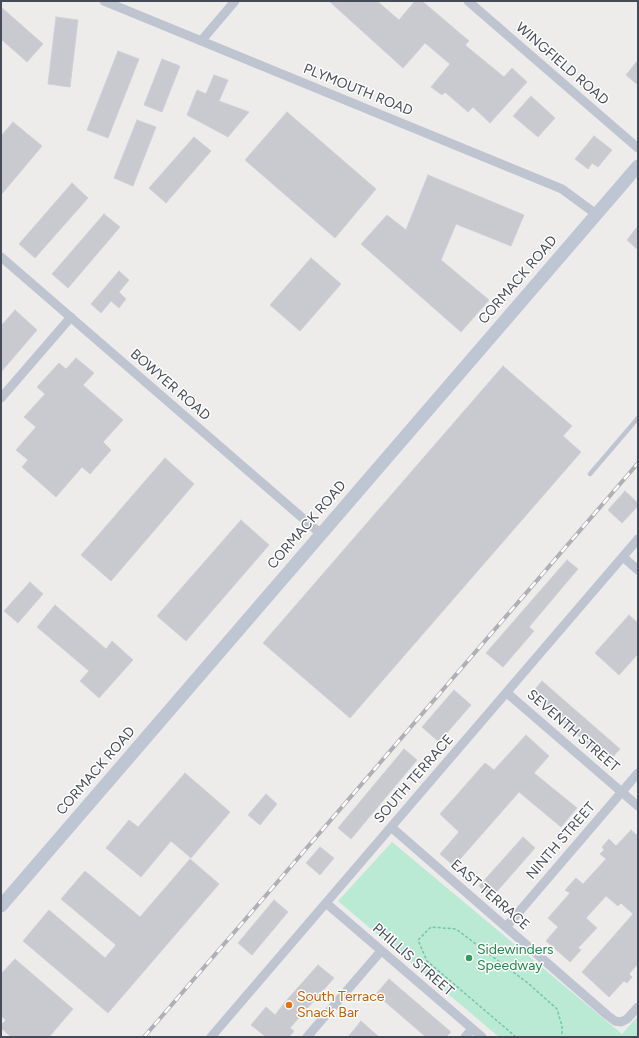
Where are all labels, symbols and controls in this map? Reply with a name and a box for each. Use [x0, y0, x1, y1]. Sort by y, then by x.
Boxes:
street label: WINGFIELD ROAD [512, 19, 612, 109]
street label: PLYMOUTH ROAD [301, 60, 415, 120]
street label: CORMACK ROAD [475, 232, 561, 328]
street label: BOWYER ROAD [127, 346, 213, 424]
street label: CORMACK ROAD [264, 477, 350, 573]
street label: SEVENTH STREET [523, 686, 623, 776]
street label: CORMACK ROAD [53, 723, 139, 819]
street label: SOUTH TERRACE [371, 731, 457, 827]
street label: NINTH STREET [523, 799, 599, 883]
street label: EAST TERRACE [447, 856, 533, 934]
street label: PHILLIS STREET [369, 920, 457, 1000]
place label: Sidewinders Speedway [477, 942, 554, 974]
marker: Sidewinders Speedway [464, 953, 474, 963]
place label: South Terrace Snack Bar [297, 989, 384, 1022]
marker: South Terrace Snack Bar [284, 1000, 294, 1010]

